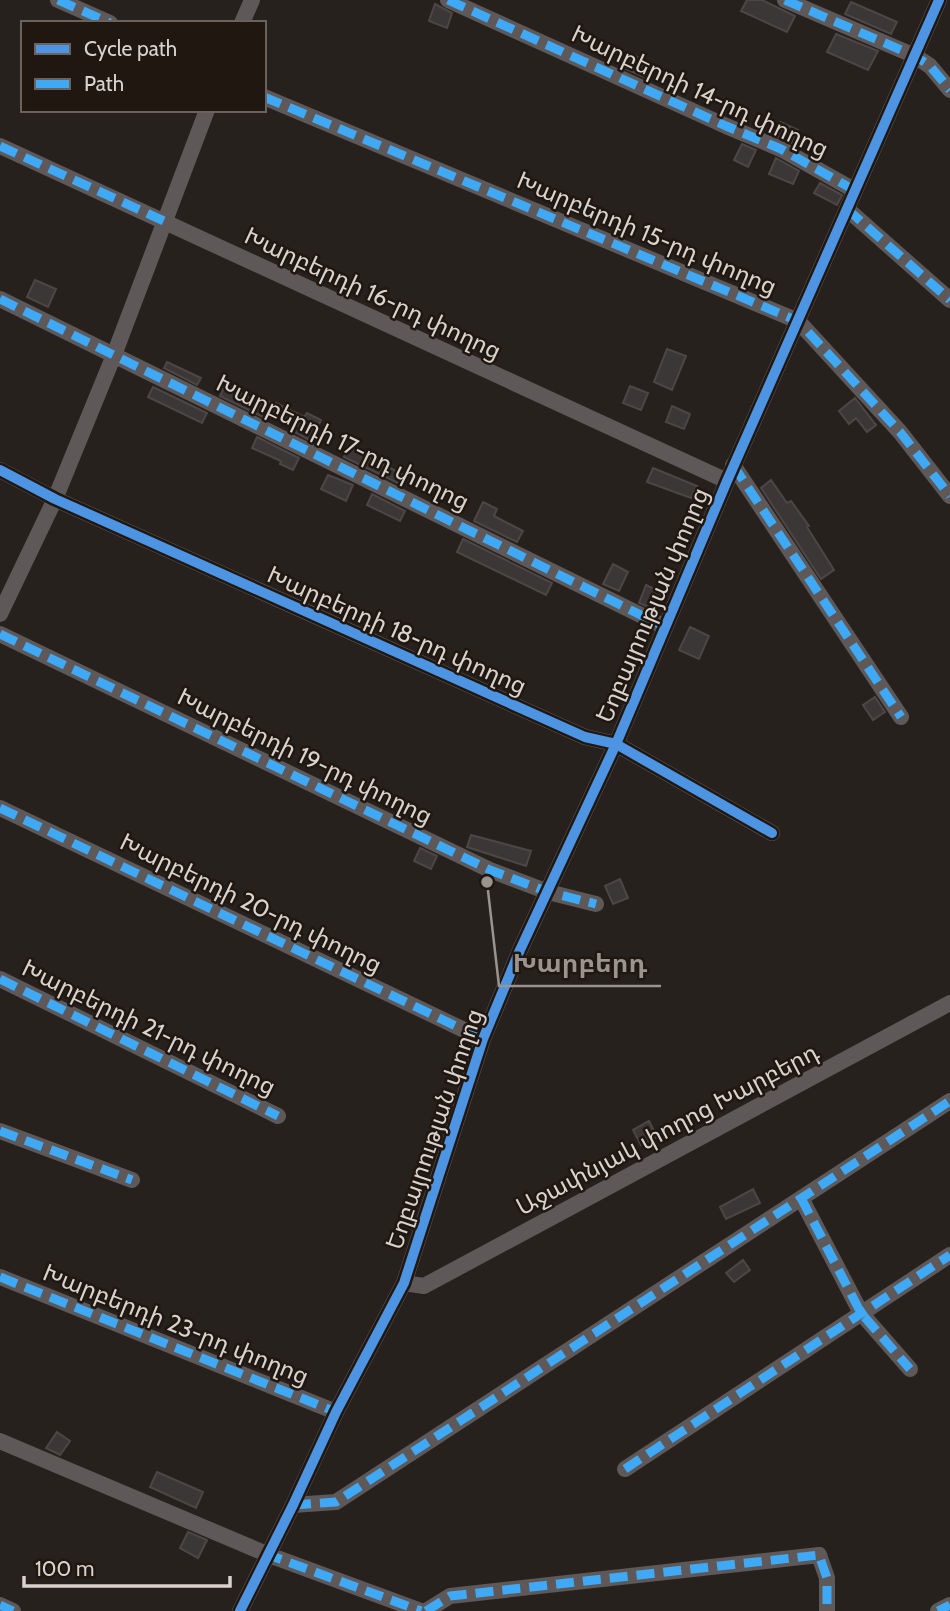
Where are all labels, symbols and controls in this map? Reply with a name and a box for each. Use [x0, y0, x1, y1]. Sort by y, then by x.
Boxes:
street label: Խարբերդի 14-րդ փողոց [567, 19, 833, 163]
legend [21, 21, 266, 112]
text: Cycle path [84, 36, 177, 61]
text: Path [84, 71, 124, 96]
street label: Խարբերդի 15-րդ փողոց [513, 165, 781, 301]
street label: Խարբերդի 16-րդ փողոց [240, 221, 506, 365]
street label: Խարբերդի 17-րդ փողոց [212, 368, 474, 516]
street label: Եղբայրության փողոց [589, 483, 715, 727]
street label: Խարբերդի 18-րդ փողոց [263, 560, 531, 700]
street label: Խարբերդի 19-րդ փողոց [173, 682, 437, 830]
street label: Խարբերդի 20-րդ փողոց [115, 827, 387, 979]
callout: Խարբերդ [499, 939, 661, 986]
text: Խարբերդ [513, 947, 647, 979]
street label: Խարբերդի 21-րդ փողոց [17, 953, 281, 1101]
street label: Եղբայրության փողոց [379, 1005, 489, 1253]
street label: Աջափնյակ փողոց Խարբերդ [511, 1036, 824, 1221]
street label: Խարբերդի 23-րդ փողոց [39, 1257, 313, 1391]
scale bar [24, 1544, 231, 1588]
text: 100 m [35, 1556, 94, 1581]

